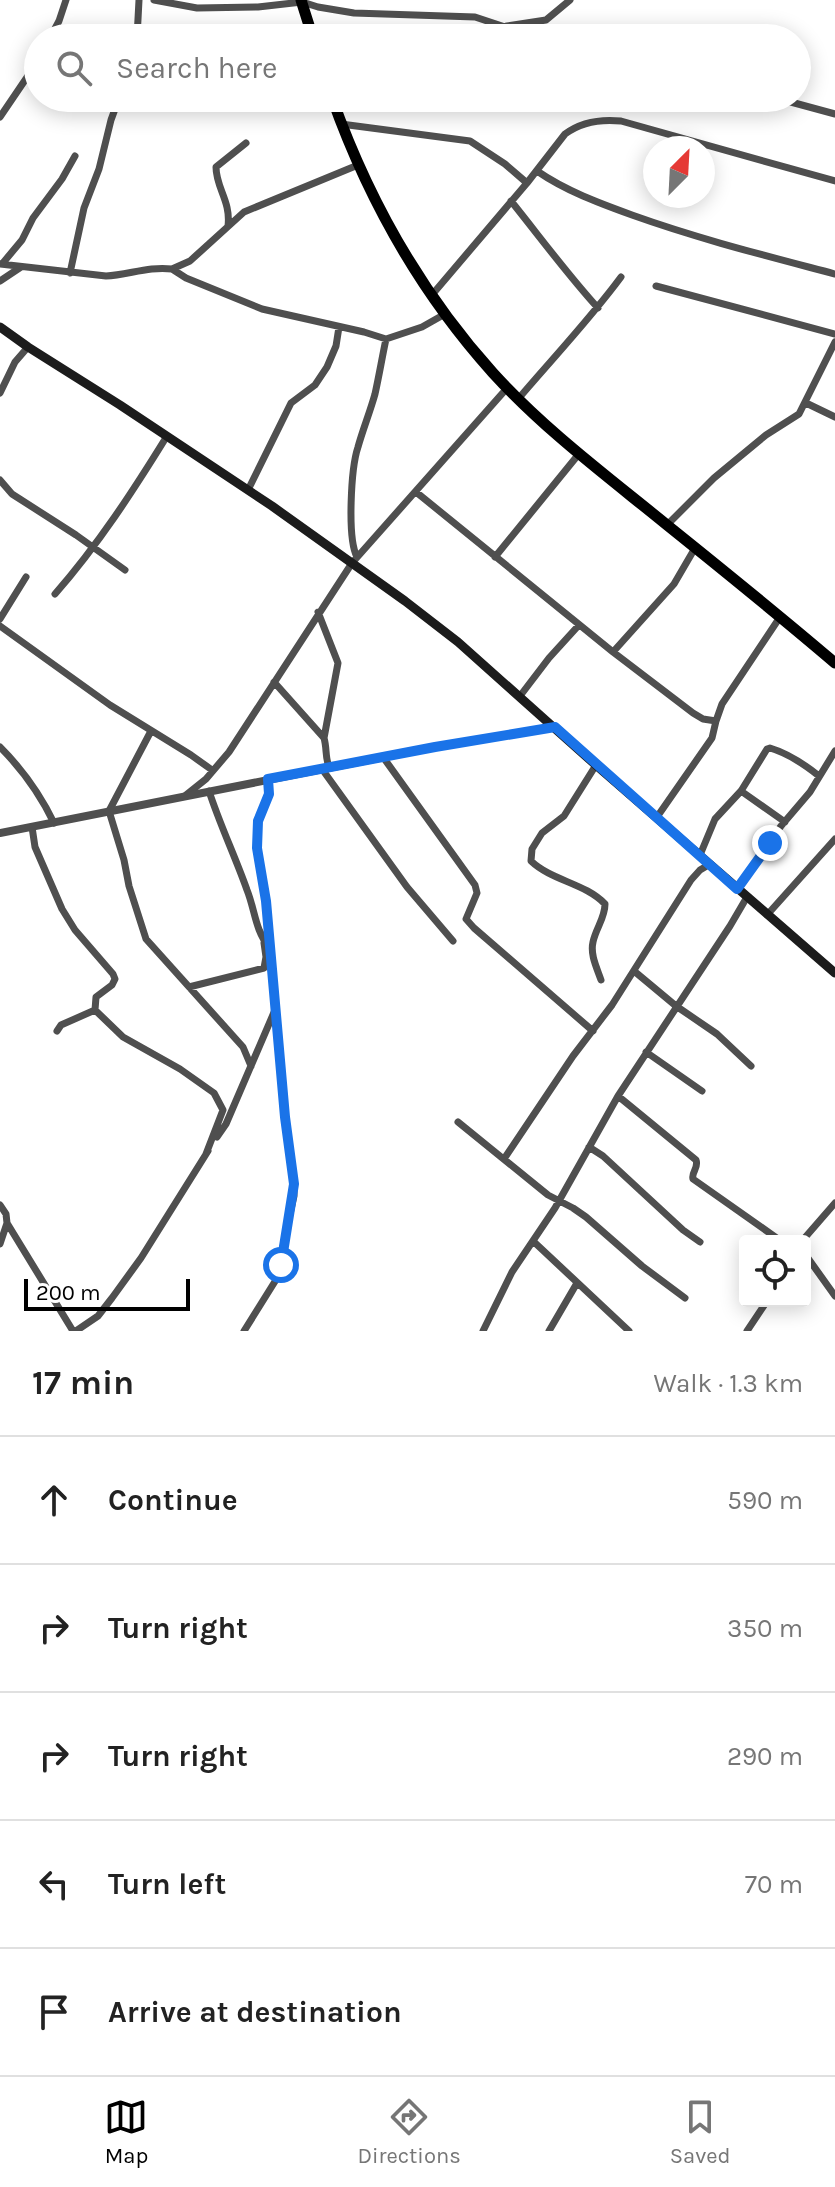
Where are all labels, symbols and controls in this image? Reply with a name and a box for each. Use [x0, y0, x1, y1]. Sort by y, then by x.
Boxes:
search box [24, 24, 811, 112]
icon: search [52, 46, 96, 90]
text: Search here [116, 50, 277, 86]
north arrow [643, 136, 715, 208]
route end [752, 825, 788, 861]
map controls [739, 1235, 811, 1307]
button: locate [739, 1235, 811, 1307]
route start [263, 1247, 299, 1283]
scale bar [24, 1275, 190, 1311]
text: 200 m [36, 1280, 101, 1306]
text: 17 min [32, 1363, 134, 1403]
text: Walk · 1.3 km [654, 1368, 803, 1399]
icon: ahead [32, 1478, 76, 1522]
text: Continue [108, 1482, 238, 1518]
text: 590 m [727, 1485, 803, 1516]
icon: right [32, 1606, 76, 1650]
text: Turn right [108, 1610, 248, 1646]
text: 350 m [727, 1613, 803, 1644]
icon: right [32, 1734, 76, 1778]
text: Turn right [108, 1738, 248, 1774]
text: 290 m [727, 1741, 803, 1772]
icon: left [32, 1862, 76, 1906]
text: Turn left [108, 1866, 226, 1902]
text: 70 m [745, 1869, 803, 1900]
icon: arrive [32, 1990, 76, 2034]
text: Arrive at destination [108, 1994, 402, 2030]
tab: Map [104, 2095, 148, 2169]
tab: Directions [357, 2095, 461, 2169]
tab: Saved [670, 2095, 731, 2169]

